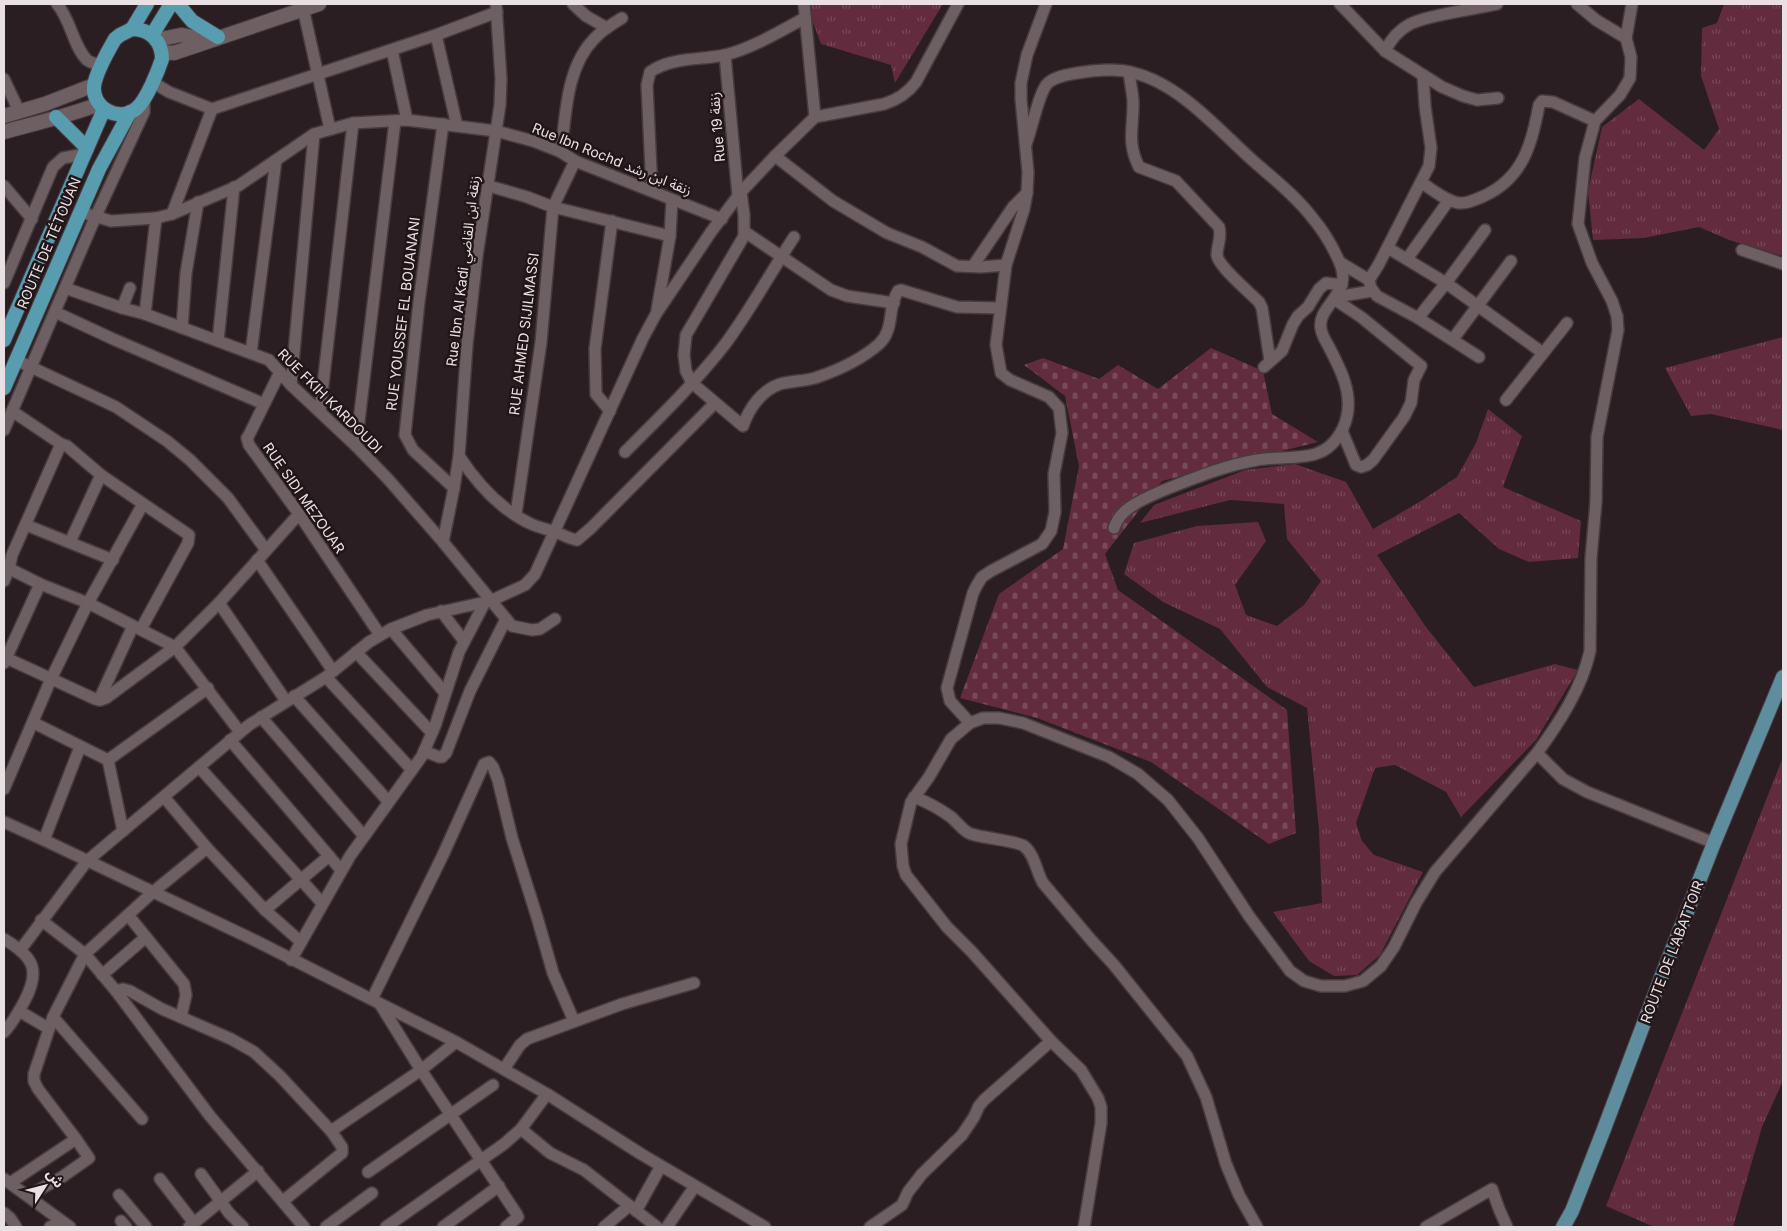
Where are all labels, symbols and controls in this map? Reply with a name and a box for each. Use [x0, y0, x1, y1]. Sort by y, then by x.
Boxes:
street label: Rue 19 زنقة [705, 91, 729, 163]
street label: Rue Ibn Rochd زنقة ابن رشد [530, 119, 694, 199]
street label: Rue Ibn Al Kadi زنقة ابن القاضي [442, 174, 486, 368]
street label: ROUTE DE TÉTOUAN [13, 175, 84, 311]
street label: RUE YOUSSEF EL BOUANANI [382, 216, 423, 412]
street label: RUE AHMED SIJILMASSI [505, 252, 542, 416]
street label: RUE FKIH KARDOUDI [275, 345, 386, 456]
street label: RUE SIDI MEZOUAR [260, 439, 349, 556]
street label: ROUTE DE L’ABATTOIR [1636, 878, 1707, 1026]
north arrow [20, 1161, 70, 1211]
text: ش [43, 1165, 68, 1191]

